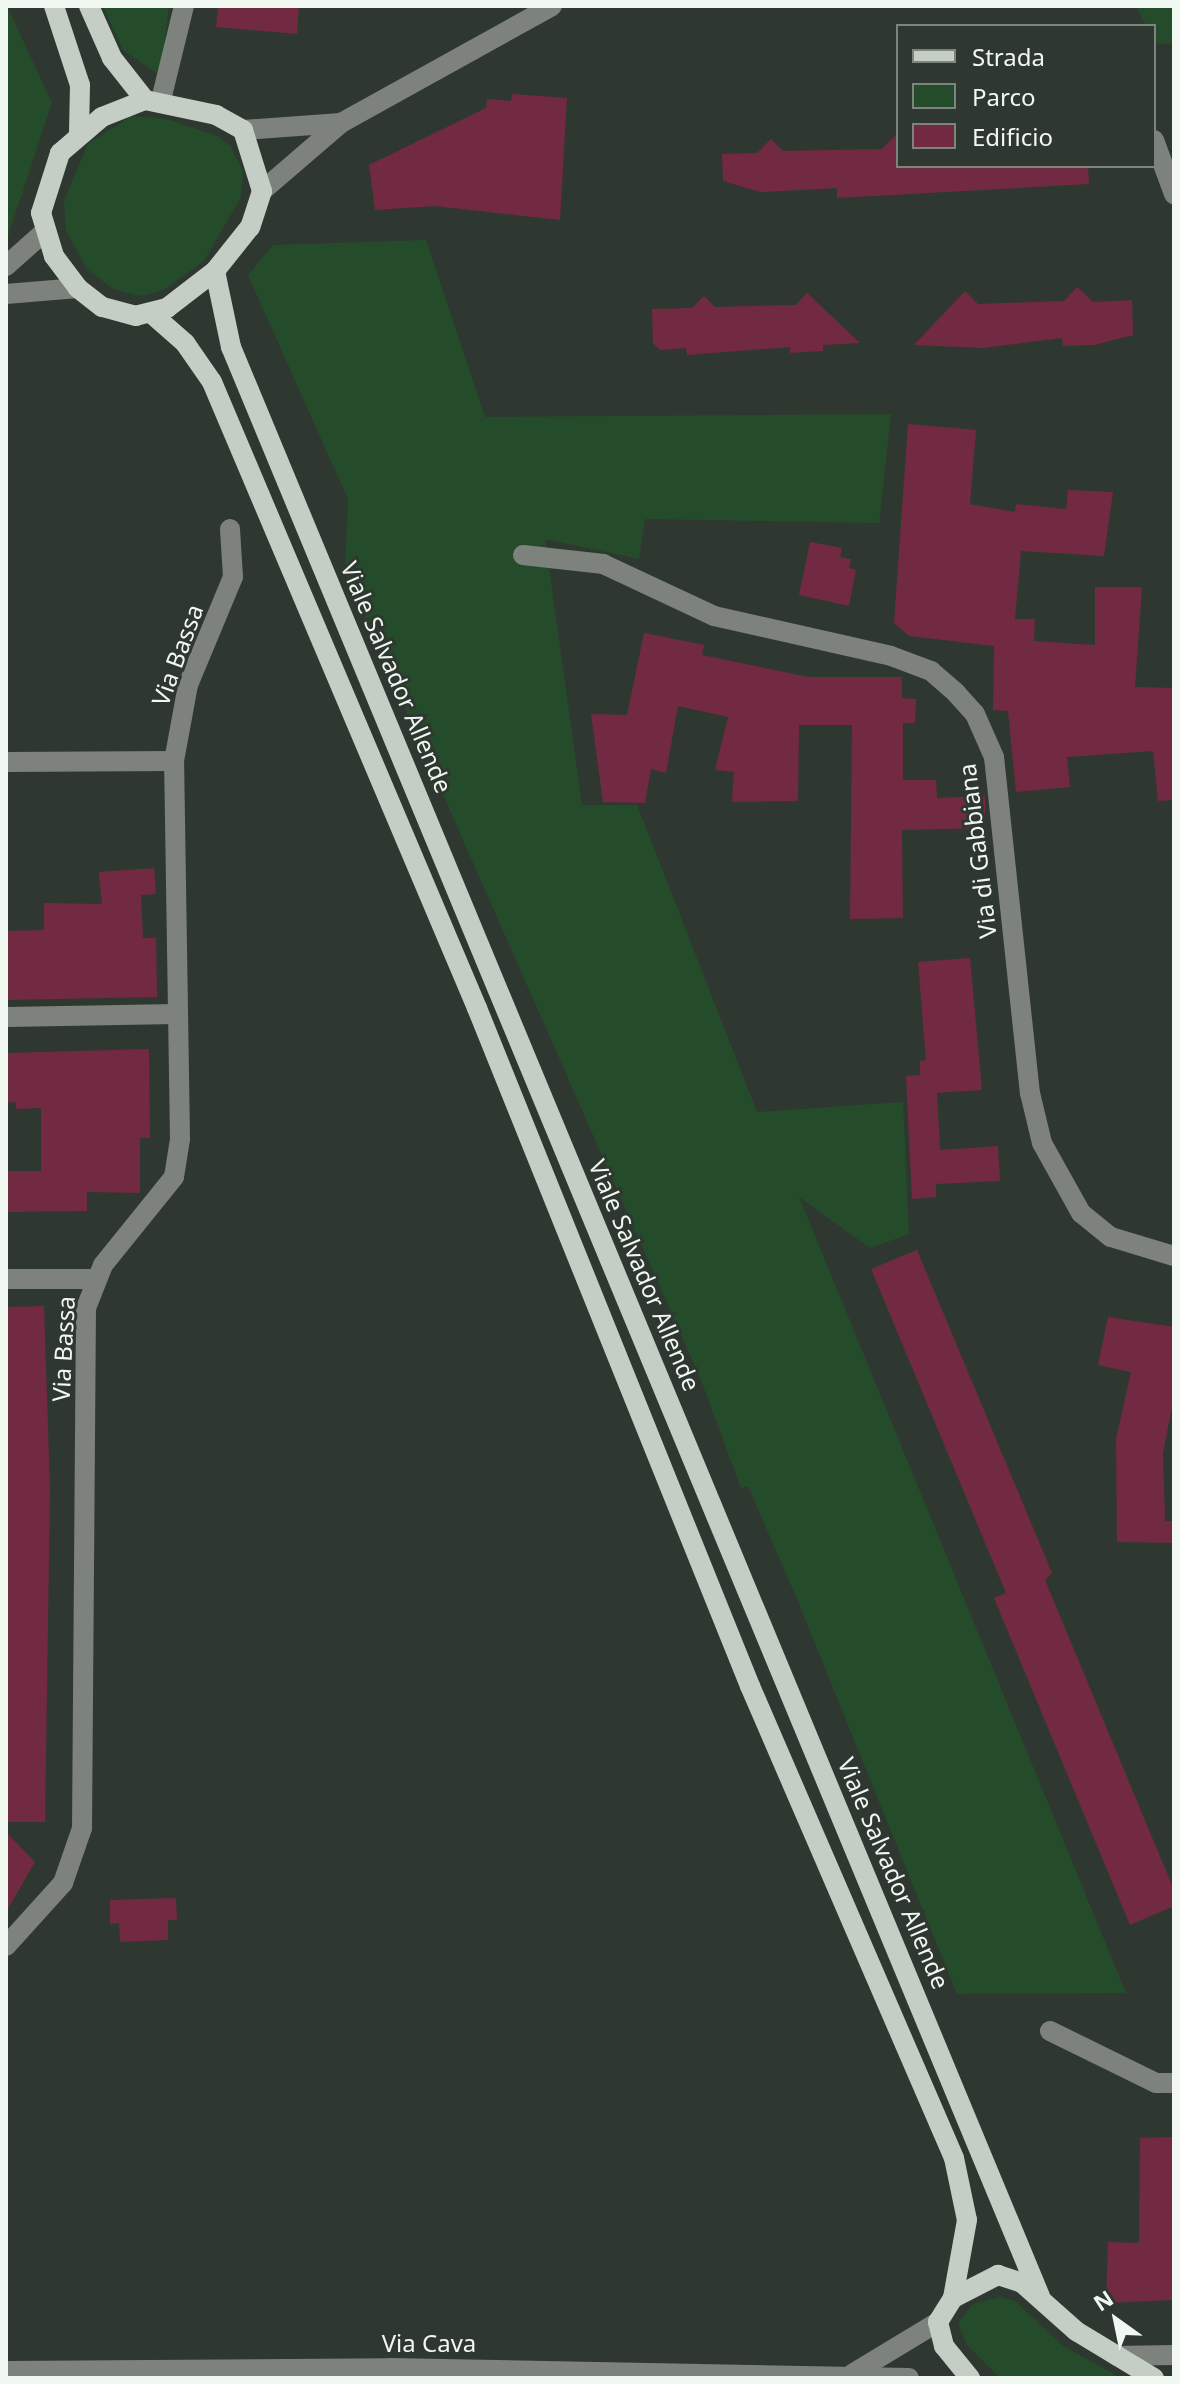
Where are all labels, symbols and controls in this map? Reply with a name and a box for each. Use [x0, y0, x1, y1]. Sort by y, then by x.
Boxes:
legend [896, 24, 1156, 168]
text: Strada [972, 40, 1045, 73]
text: Parco [972, 80, 1035, 113]
text: Edificio [972, 120, 1053, 153]
street label: Viale Salvador Allende [335, 557, 459, 797]
street label: Via Bassa [145, 600, 209, 710]
street label: Via di Gabbiana [952, 762, 1002, 940]
street label: Viale Salvador Allende [583, 1155, 707, 1395]
street label: Via Bassa [46, 1295, 80, 1403]
street label: Viale Salvador Allende [832, 1753, 956, 1993]
north arrow [1076, 2280, 1156, 2360]
text: N [1087, 2282, 1119, 2317]
street label: Via Cava [382, 2329, 476, 2357]

